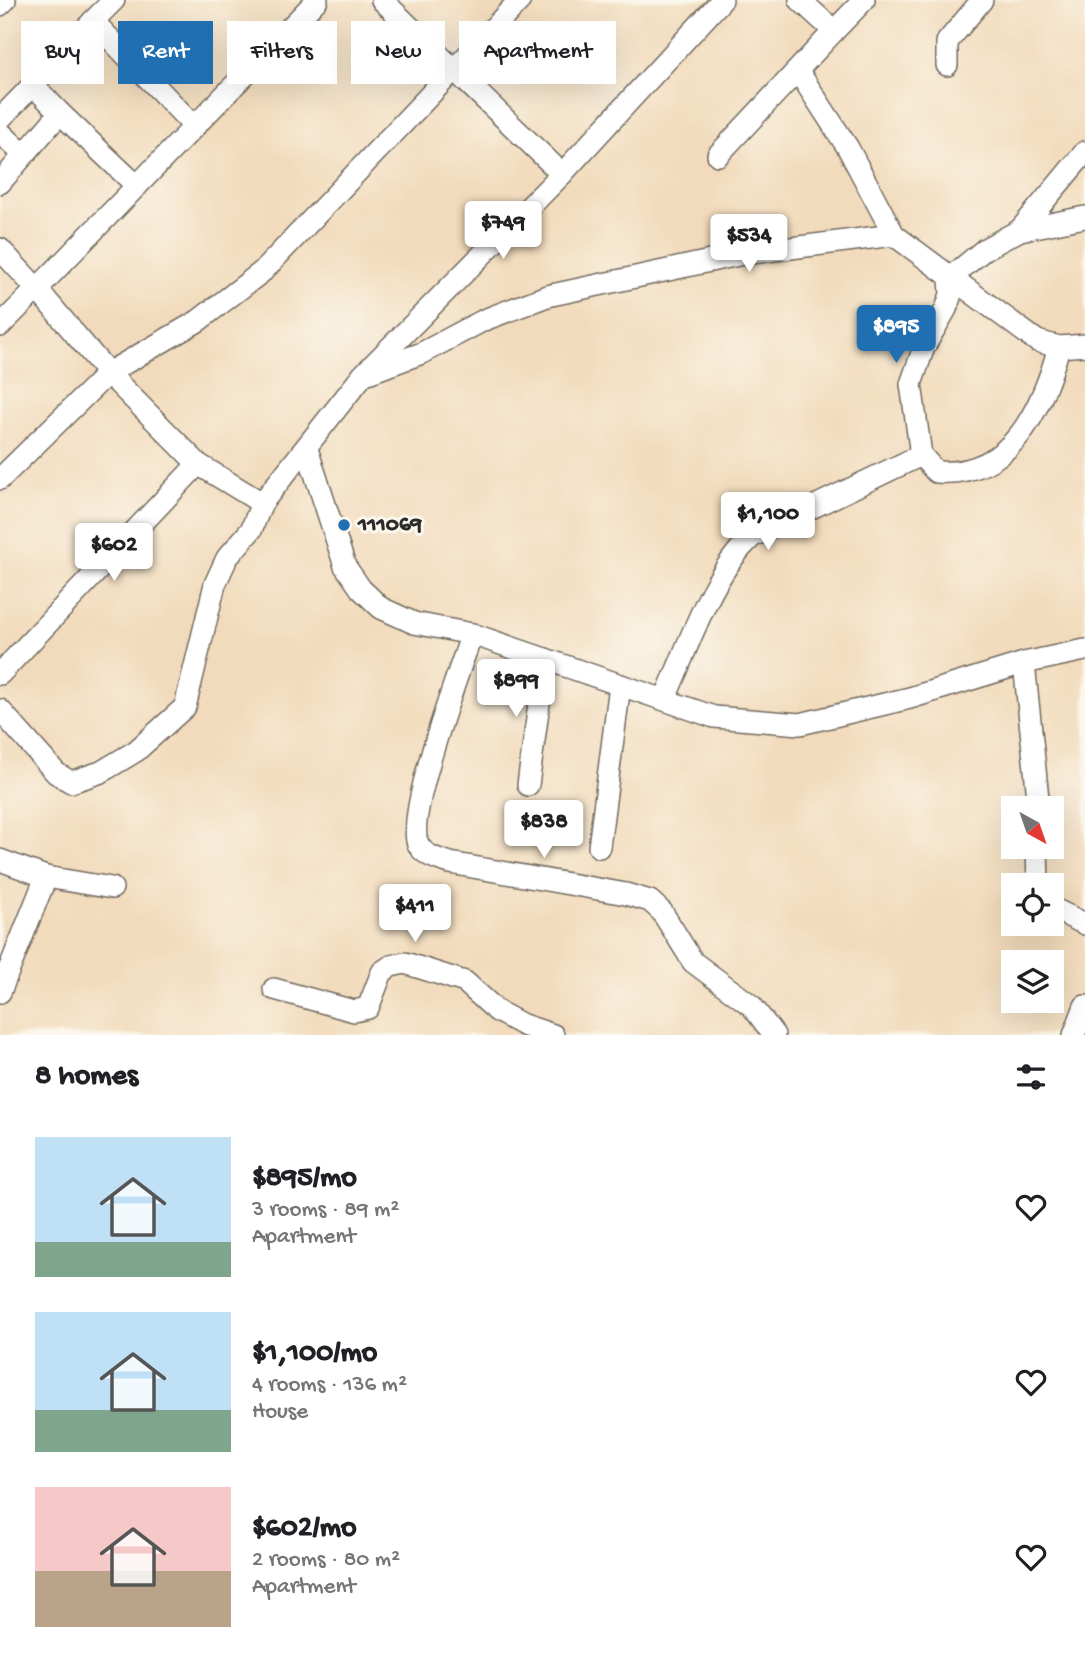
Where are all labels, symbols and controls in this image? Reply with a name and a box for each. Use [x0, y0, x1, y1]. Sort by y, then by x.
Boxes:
chip: Buy [21, 21, 104, 84]
chip: Rent [118, 21, 213, 84]
chip: Filters [227, 21, 337, 84]
chip: New [351, 21, 445, 84]
chip: Apartment [459, 21, 616, 84]
pin: $749 [462, 202, 544, 261]
text: $749 [481, 210, 525, 237]
pin: $534 [708, 215, 790, 274]
text: $534 [726, 223, 772, 250]
pin: $895 [855, 306, 937, 365]
text: $895 [873, 314, 919, 341]
pin: $1,100 [711, 492, 825, 552]
text: $1,100 [737, 501, 799, 528]
place label: 111069 [357, 512, 423, 539]
marker: 111069 [336, 517, 352, 533]
pin: $602 [73, 524, 155, 583]
text: $602 [91, 532, 137, 559]
pin: $899 [475, 660, 557, 719]
text: $899 [493, 668, 539, 695]
north arrow [1001, 796, 1064, 859]
map controls [1001, 796, 1064, 1013]
pin: $838 [503, 800, 585, 860]
text: $838 [520, 809, 568, 836]
button: locate [1001, 873, 1064, 936]
pin: $411 [374, 884, 456, 944]
text: $411 [395, 893, 435, 920]
button: layers [1001, 950, 1064, 1013]
icon: filters [1012, 1058, 1050, 1096]
text: 8 homes [35, 1060, 138, 1095]
text: $895/mo [252, 1162, 357, 1197]
icon: home [91, 1165, 175, 1249]
icon: heart [1012, 1188, 1050, 1226]
text: 3 rooms · 89 m² [252, 1197, 399, 1224]
text: Apartment [252, 1224, 356, 1251]
text: $1,100/mo [252, 1337, 377, 1372]
icon: home [91, 1340, 175, 1424]
icon: heart [1012, 1363, 1050, 1401]
text: 4 rooms · 136 m² [252, 1372, 407, 1399]
text: House [252, 1399, 308, 1426]
text: $602/mo [252, 1512, 357, 1547]
icon: home [91, 1515, 175, 1599]
icon: heart [1012, 1538, 1050, 1576]
text: 2 rooms · 80 m² [252, 1547, 400, 1574]
text: Apartment [252, 1574, 356, 1601]

